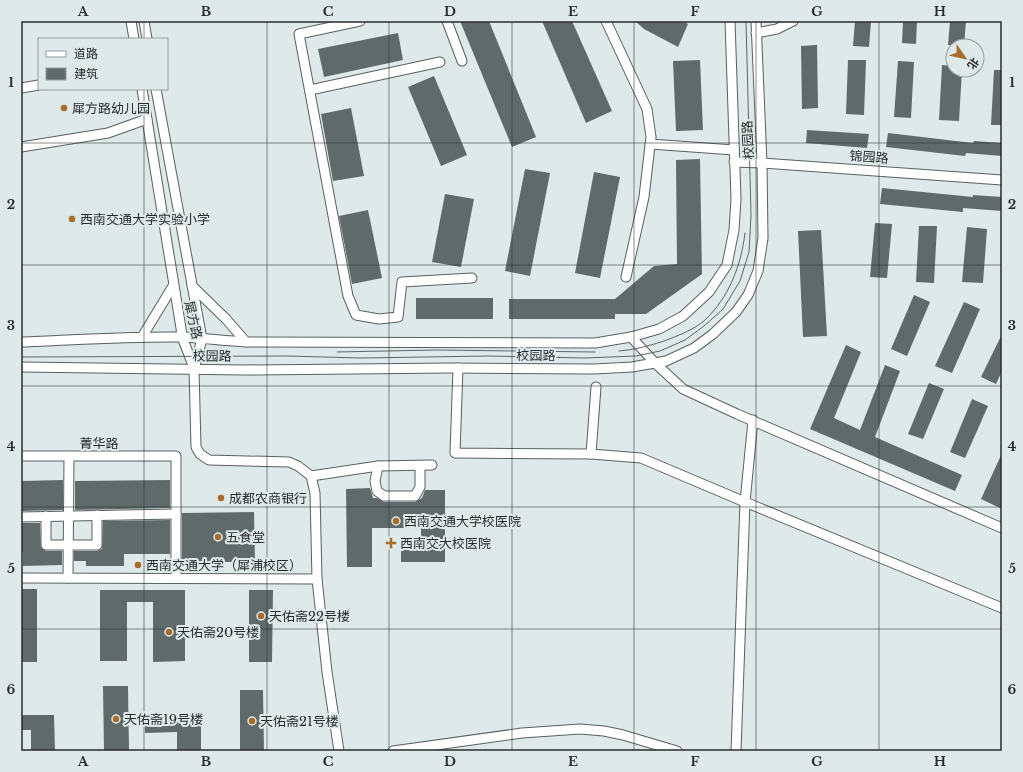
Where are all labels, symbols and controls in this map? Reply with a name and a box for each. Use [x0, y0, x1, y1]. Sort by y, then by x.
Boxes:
text: A [77, 3, 89, 20]
text: B [201, 3, 211, 20]
text: C [323, 3, 334, 20]
text: D [444, 3, 456, 20]
text: E [568, 3, 578, 20]
text: F [691, 3, 700, 20]
text: G [811, 3, 823, 20]
text: H [934, 3, 946, 20]
legend [38, 38, 168, 90]
north arrow [945, 38, 985, 78]
text: 道路 [74, 46, 98, 61]
text: 北 [964, 55, 982, 72]
text: 建筑 [74, 66, 98, 81]
text: 1 [8, 74, 14, 91]
text: 1 [1009, 74, 1015, 91]
place label: 犀方路幼儿园 [72, 100, 150, 117]
marker: 犀方路幼儿园 [59, 103, 69, 113]
street label: 校园路 [738, 120, 758, 160]
street label: 锦园路 [849, 147, 889, 167]
text: 2 [7, 196, 15, 213]
text: 2 [1008, 196, 1016, 213]
place label: 西南交通大学实验小学 [80, 211, 210, 228]
marker: 西南交通大学实验小学 [67, 214, 77, 224]
street label: 犀方路 [180, 299, 206, 341]
text: 3 [7, 317, 15, 334]
text: 3 [1008, 317, 1016, 334]
street label: 校园路 [192, 347, 232, 365]
street label: 校园路 [516, 347, 556, 364]
street label: 菁华路 [79, 435, 119, 452]
text: 4 [7, 438, 16, 455]
text: 4 [1008, 438, 1017, 455]
place label: 成都农商银行 [229, 490, 307, 507]
marker: 成都农商银行 [216, 493, 226, 503]
place label: 西南交通大学校医院 [404, 513, 521, 530]
marker: 西南交通大学校医院 [391, 516, 401, 526]
place label: 五食堂 [226, 529, 265, 546]
marker: 五食堂 [213, 532, 223, 542]
place label: 西南交大校医院 [400, 535, 491, 552]
marker: 西南交大校医院 [385, 537, 397, 549]
place label: 西南交通大学（犀浦校区） [146, 557, 302, 574]
text: 5 [7, 560, 15, 577]
marker: 西南交通大学（犀浦校区） [133, 560, 143, 570]
text: 5 [1008, 560, 1016, 577]
place label: 天佑斋22号楼 [269, 608, 350, 625]
marker: 天佑斋22号楼 [256, 611, 266, 621]
place label: 天佑斋20号楼 [177, 624, 259, 641]
marker: 天佑斋20号楼 [164, 627, 174, 637]
text: 6 [7, 681, 16, 698]
text: 6 [1008, 681, 1017, 698]
place label: 天佑斋19号楼 [124, 711, 203, 728]
place label: 天佑斋21号楼 [260, 713, 339, 730]
marker: 天佑斋19号楼 [111, 714, 121, 724]
marker: 天佑斋21号楼 [247, 716, 257, 726]
text: A [77, 753, 89, 770]
text: B [201, 753, 211, 770]
text: C [323, 753, 334, 770]
text: D [444, 753, 456, 770]
text: E [568, 753, 578, 770]
text: F [691, 753, 700, 770]
text: G [811, 753, 823, 770]
text: H [934, 753, 946, 770]

